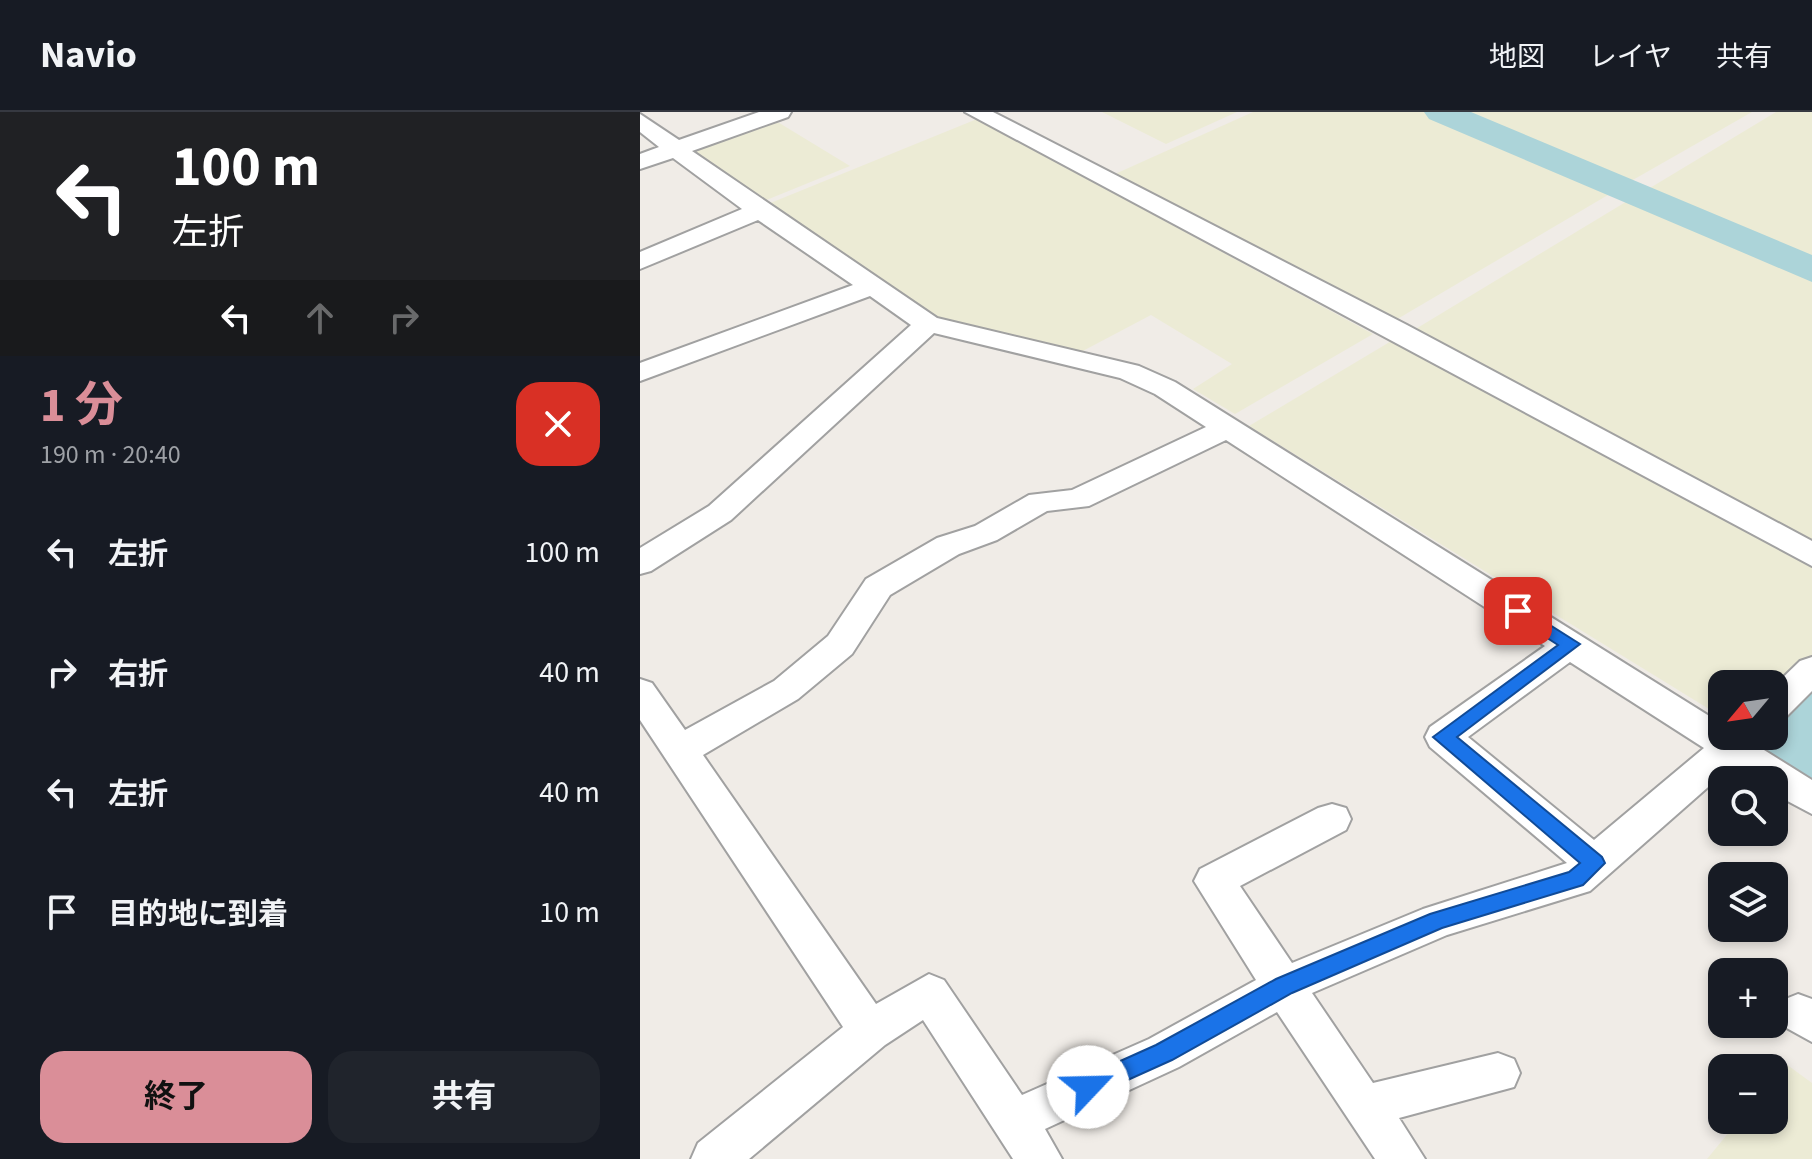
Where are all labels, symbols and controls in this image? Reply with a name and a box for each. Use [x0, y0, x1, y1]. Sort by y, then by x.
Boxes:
text: Navio [40, 28, 137, 82]
text: 地図 [1489, 37, 1545, 77]
text: レイヤ [1589, 37, 1672, 77]
text: 共有 [1716, 37, 1772, 77]
text: 100 m [172, 128, 320, 207]
icon: left [40, 144, 144, 248]
text: 左折 [172, 207, 244, 258]
icon: left [214, 296, 258, 340]
icon: ahead [298, 296, 342, 340]
icon: right [382, 296, 426, 340]
text: 1 分 [40, 372, 123, 440]
button: close [516, 382, 600, 466]
text: 190 m · 20:40 [40, 436, 181, 473]
icon: left [40, 530, 84, 574]
text: 100 m [524, 531, 600, 574]
text: 左折 [108, 533, 168, 576]
pin [1484, 577, 1552, 645]
icon: arrive [1496, 589, 1540, 633]
icon: right [40, 650, 84, 694]
text: 40 m [539, 651, 600, 694]
text: 右折 [108, 653, 168, 696]
north arrow [1708, 670, 1788, 750]
map controls [1708, 670, 1788, 1134]
button: search [1708, 766, 1788, 846]
icon: left [40, 770, 84, 814]
text: 40 m [539, 771, 600, 814]
text: 左折 [108, 773, 168, 816]
button: layers [1708, 862, 1788, 942]
icon: arrive [40, 890, 84, 934]
text: 10 m [539, 891, 600, 934]
text: 目的地に到着 [108, 893, 288, 936]
button: + [1708, 958, 1788, 1038]
position arrow [1046, 1045, 1130, 1129]
button: 終了 [40, 1051, 312, 1143]
button: 共有 [328, 1051, 600, 1143]
button: − [1708, 1054, 1788, 1134]

